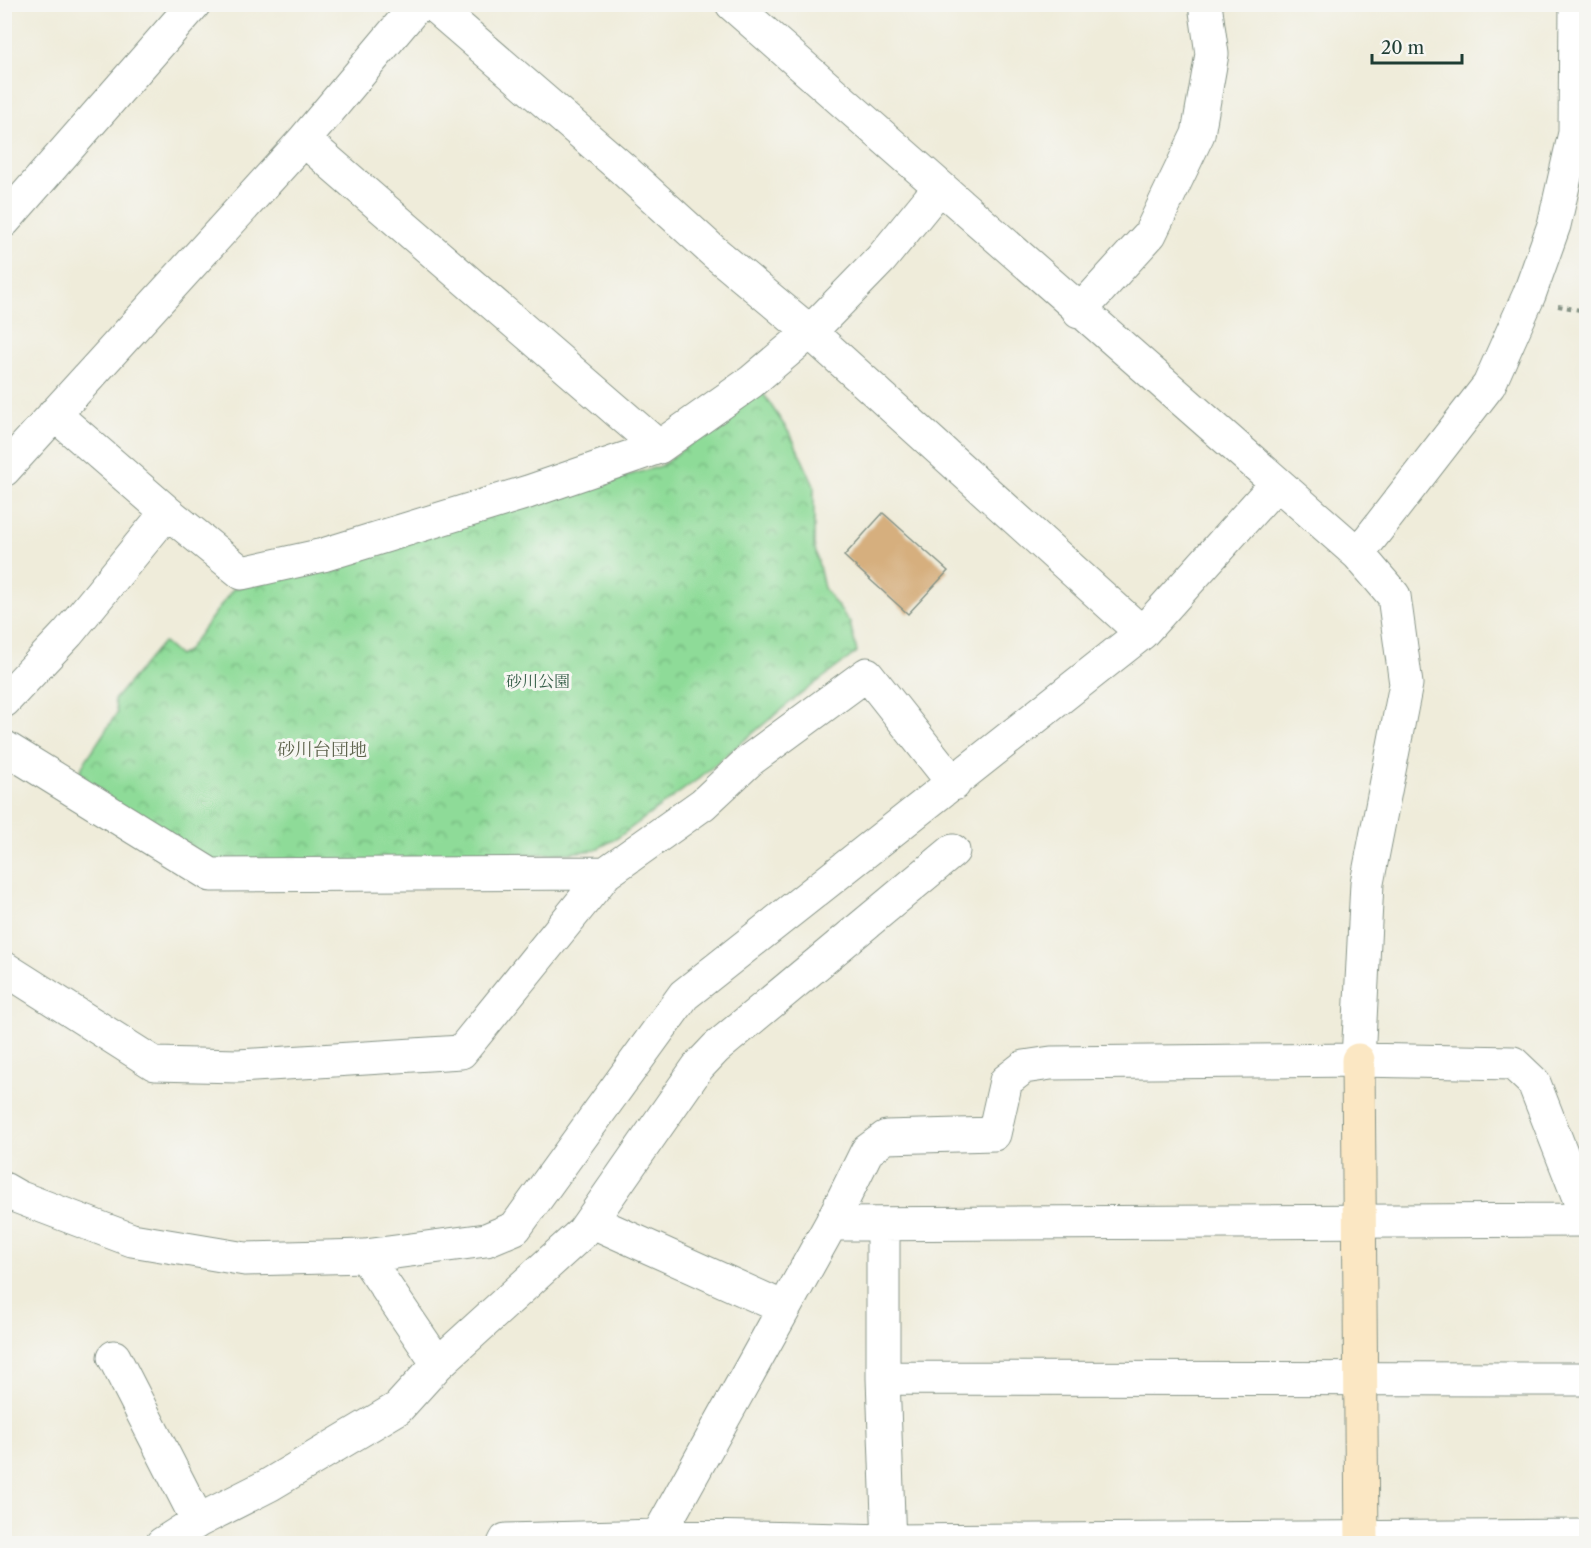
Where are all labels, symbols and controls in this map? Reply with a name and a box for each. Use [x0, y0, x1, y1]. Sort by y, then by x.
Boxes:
scale bar [1372, 27, 1462, 65]
text: 20 m [1381, 37, 1425, 59]
park label: 砂川公園 [506, 671, 570, 691]
district label: 砂川台団地 [277, 739, 367, 761]

